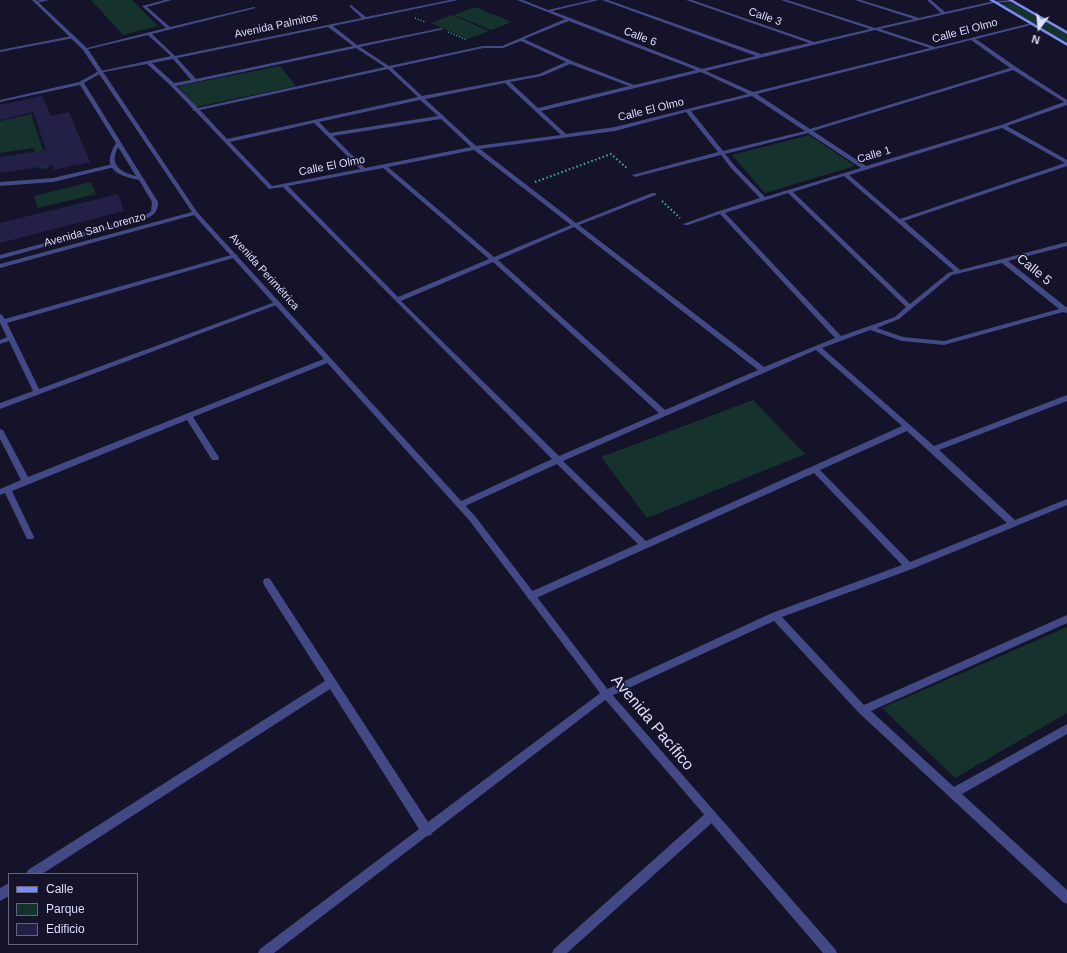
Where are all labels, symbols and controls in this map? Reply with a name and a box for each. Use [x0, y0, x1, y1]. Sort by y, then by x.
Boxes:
street label: Calle 3 [747, 5, 783, 29]
north arrow [1019, 8, 1059, 48]
street label: Avenida Palmitos [233, 11, 319, 41]
street label: Calle El Olmo [931, 16, 999, 46]
street label: Calle 6 [622, 25, 658, 49]
text: N [1030, 33, 1041, 46]
street label: Calle El Olmo [617, 95, 685, 125]
street label: Calle 1 [856, 144, 892, 166]
street label: Calle El Olmo [298, 153, 366, 179]
street label: Avenida San Lorenzo [43, 210, 147, 250]
street label: Avenida Perimétrica [226, 231, 302, 313]
street label: Calle 5 [1013, 251, 1055, 289]
street label: Avenida Pacífico [606, 671, 698, 775]
legend [8, 873, 138, 945]
text: Calle [46, 882, 73, 896]
text: Parque [46, 902, 85, 916]
text: Edificio [46, 922, 85, 936]

